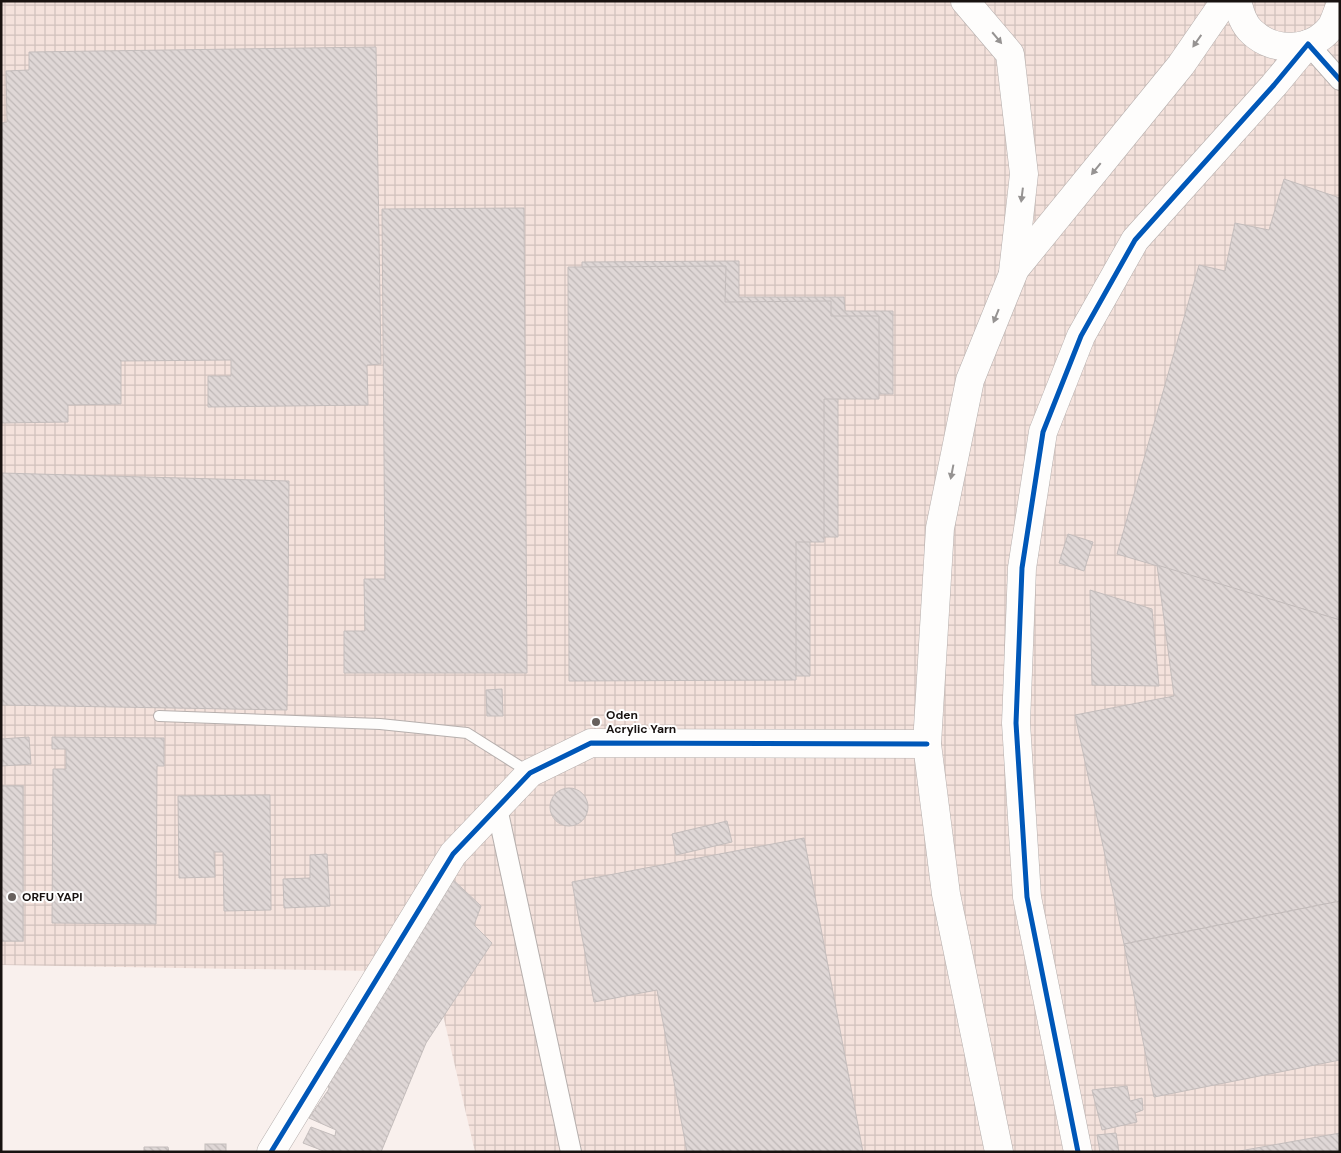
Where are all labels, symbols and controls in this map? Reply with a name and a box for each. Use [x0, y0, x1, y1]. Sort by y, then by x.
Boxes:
one-way arrow [991, 32, 1002, 45]
one-way arrow [1192, 34, 1202, 48]
one-way arrow [1091, 162, 1102, 175]
one-way arrow [1018, 187, 1026, 203]
one-way arrow [992, 309, 1000, 324]
one-way arrow [948, 464, 956, 479]
place label: Oden Acrylic Yarn [606, 707, 676, 737]
marker: Oden Acrylic Yarn [590, 716, 602, 728]
place label: ORFU YAPI [22, 889, 82, 905]
marker: ORFU YAPI [6, 891, 18, 903]

